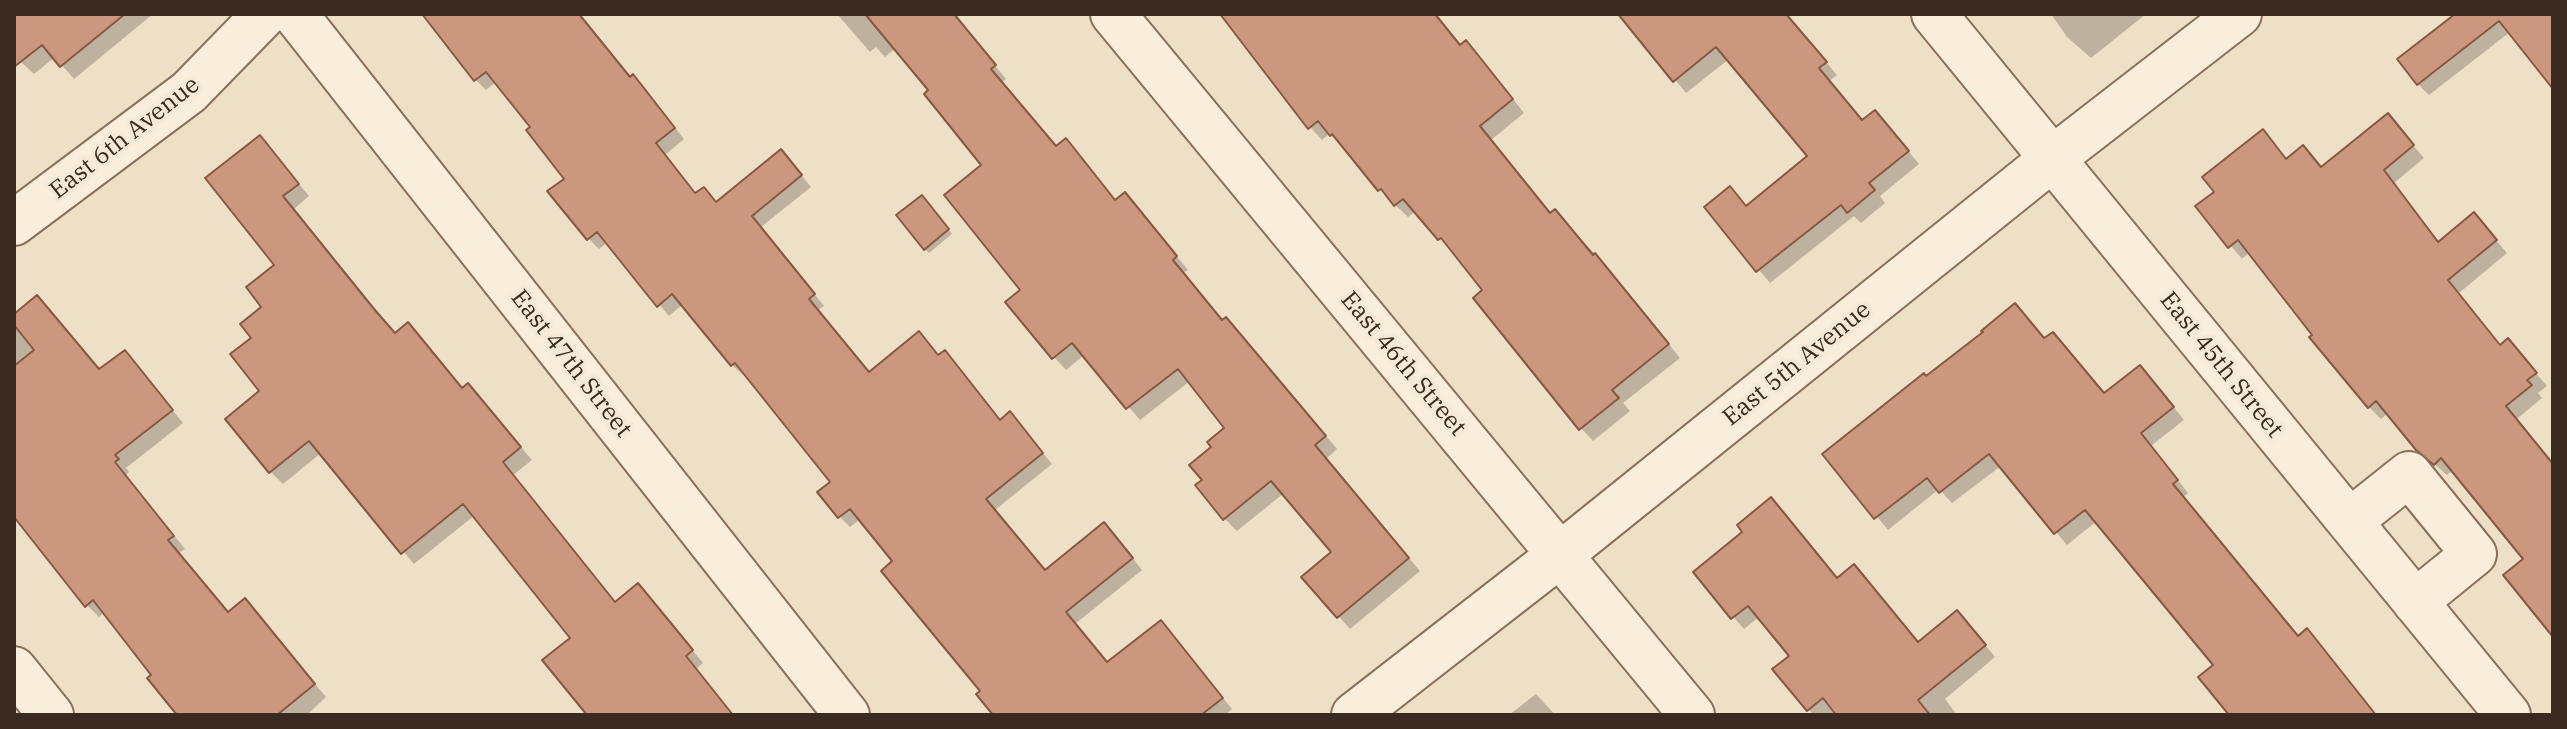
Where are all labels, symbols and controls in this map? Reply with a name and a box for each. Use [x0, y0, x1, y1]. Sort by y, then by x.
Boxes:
street label: East 6th Avenue [44, 71, 206, 205]
street label: East 47th Street [504, 284, 638, 444]
street label: East 46th Street [1334, 286, 1472, 442]
street label: East 45th Street [2153, 286, 2289, 444]
street label: East 5th Avenue [1717, 296, 1877, 432]

